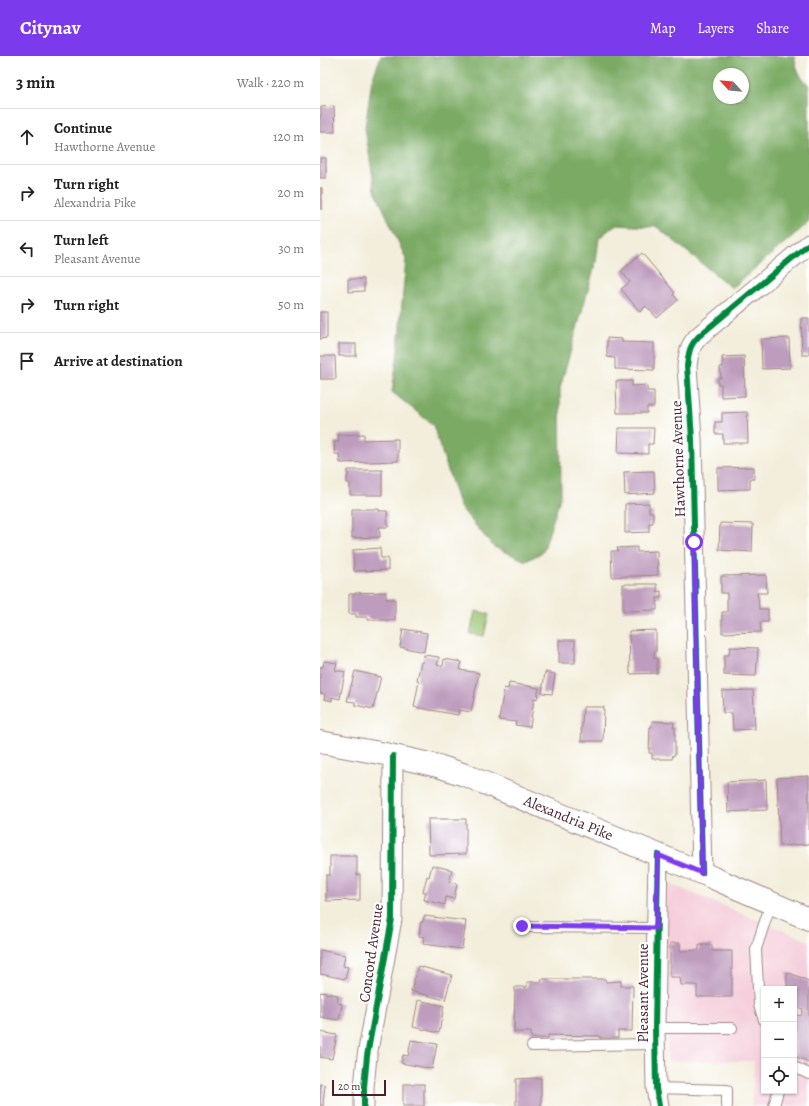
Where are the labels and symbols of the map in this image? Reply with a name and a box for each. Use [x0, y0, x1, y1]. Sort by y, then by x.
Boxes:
north arrow [713, 68, 749, 104]
street label: Hawthorne Avenue [666, 400, 690, 518]
route start [685, 533, 703, 551]
street label: Alexandria Pike [520, 790, 617, 845]
street label: Concord Avenue [354, 902, 388, 1004]
route end [513, 917, 531, 935]
street label: Pleasant Avenue [633, 943, 653, 1043]
scale bar [332, 1078, 386, 1097]

